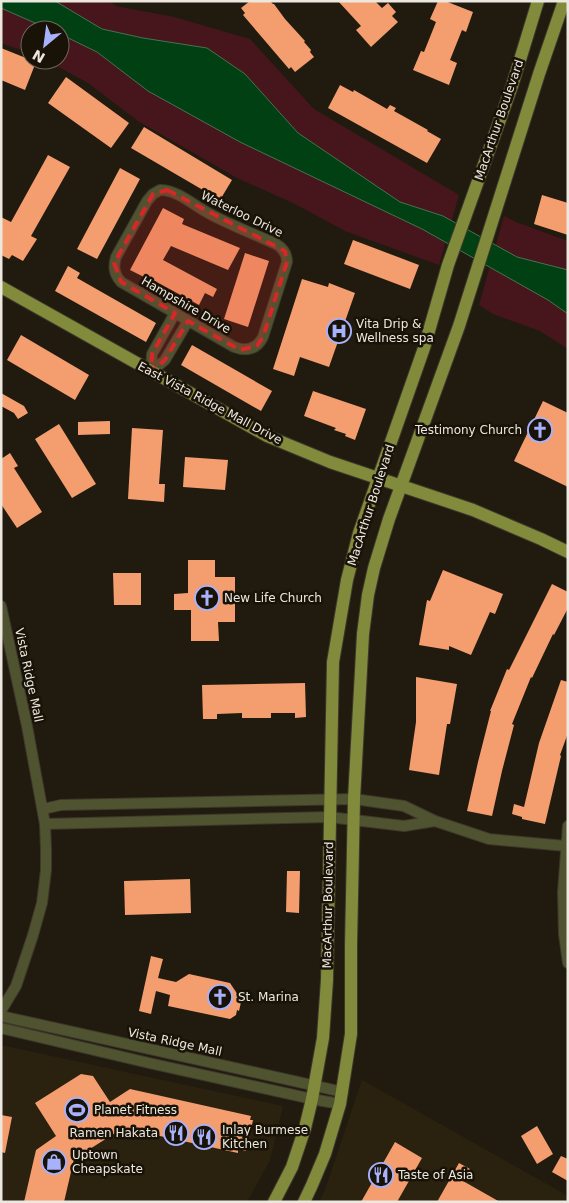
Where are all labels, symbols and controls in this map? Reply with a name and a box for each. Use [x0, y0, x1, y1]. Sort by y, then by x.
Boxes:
north arrow [20, 20, 70, 70]
text: N [30, 47, 48, 66]
street label: MacArthur Boulevard [472, 58, 526, 182]
street label: Waterloo Drive [199, 188, 285, 240]
street label: Hampshire Drive [139, 274, 233, 336]
place label: Vita Drip & Wellness spa [356, 317, 434, 345]
hospital icon: Vita Drip & Wellness spa [326, 318, 352, 344]
street label: East Vista Ridge Mall Drive [135, 359, 285, 447]
church icon: Testimony Church [527, 417, 553, 443]
place label: Testimony Church [414, 423, 522, 437]
street label: MacArthur Boulevard [345, 443, 397, 567]
church icon: New Life Church [194, 585, 220, 611]
place label: New Life Church [224, 591, 322, 605]
street label: Vista Ridge Mall [12, 627, 46, 723]
street label: MacArthur Boulevard [320, 841, 336, 969]
church icon: St. Marina [207, 984, 233, 1010]
place label: St. Marina [238, 990, 299, 1004]
street label: Vista Ridge Mall [127, 1025, 223, 1059]
sports icon: Planet Fitness [64, 1097, 90, 1123]
place label: Planet Fitness [94, 1103, 177, 1117]
restaurant icon: Ramen Hakata [163, 1120, 189, 1146]
place label: Inlay Burmese Kitchen [222, 1123, 308, 1151]
restaurant icon: Inlay Burmese Kitchen [191, 1124, 217, 1150]
place label: Ramen Hakata [70, 1126, 158, 1140]
place label: Uptown Cheapskate [72, 1148, 143, 1176]
shop icon: Uptown Cheapskate [41, 1149, 67, 1175]
restaurant icon: Taste of Asia [368, 1162, 394, 1188]
place label: Taste of Asia [397, 1168, 473, 1182]

